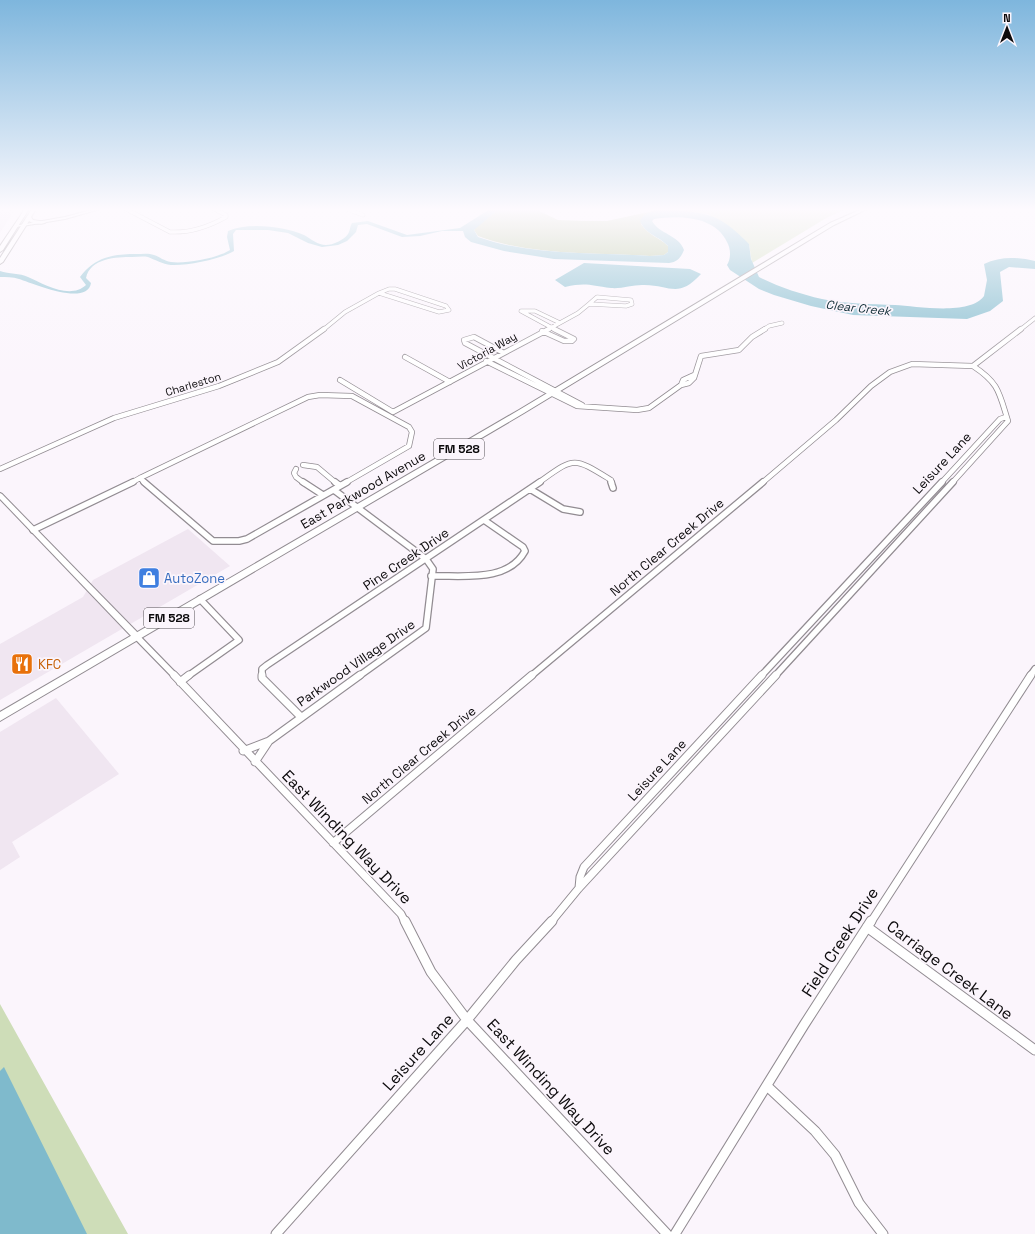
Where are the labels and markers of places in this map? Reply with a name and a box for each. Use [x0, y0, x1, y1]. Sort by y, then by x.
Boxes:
shop icon: AutoZone [136, 565, 162, 591]
place label: AutoZone [164, 570, 225, 587]
restaurant icon: KFC [9, 651, 35, 677]
place label: KFC [38, 656, 61, 673]

